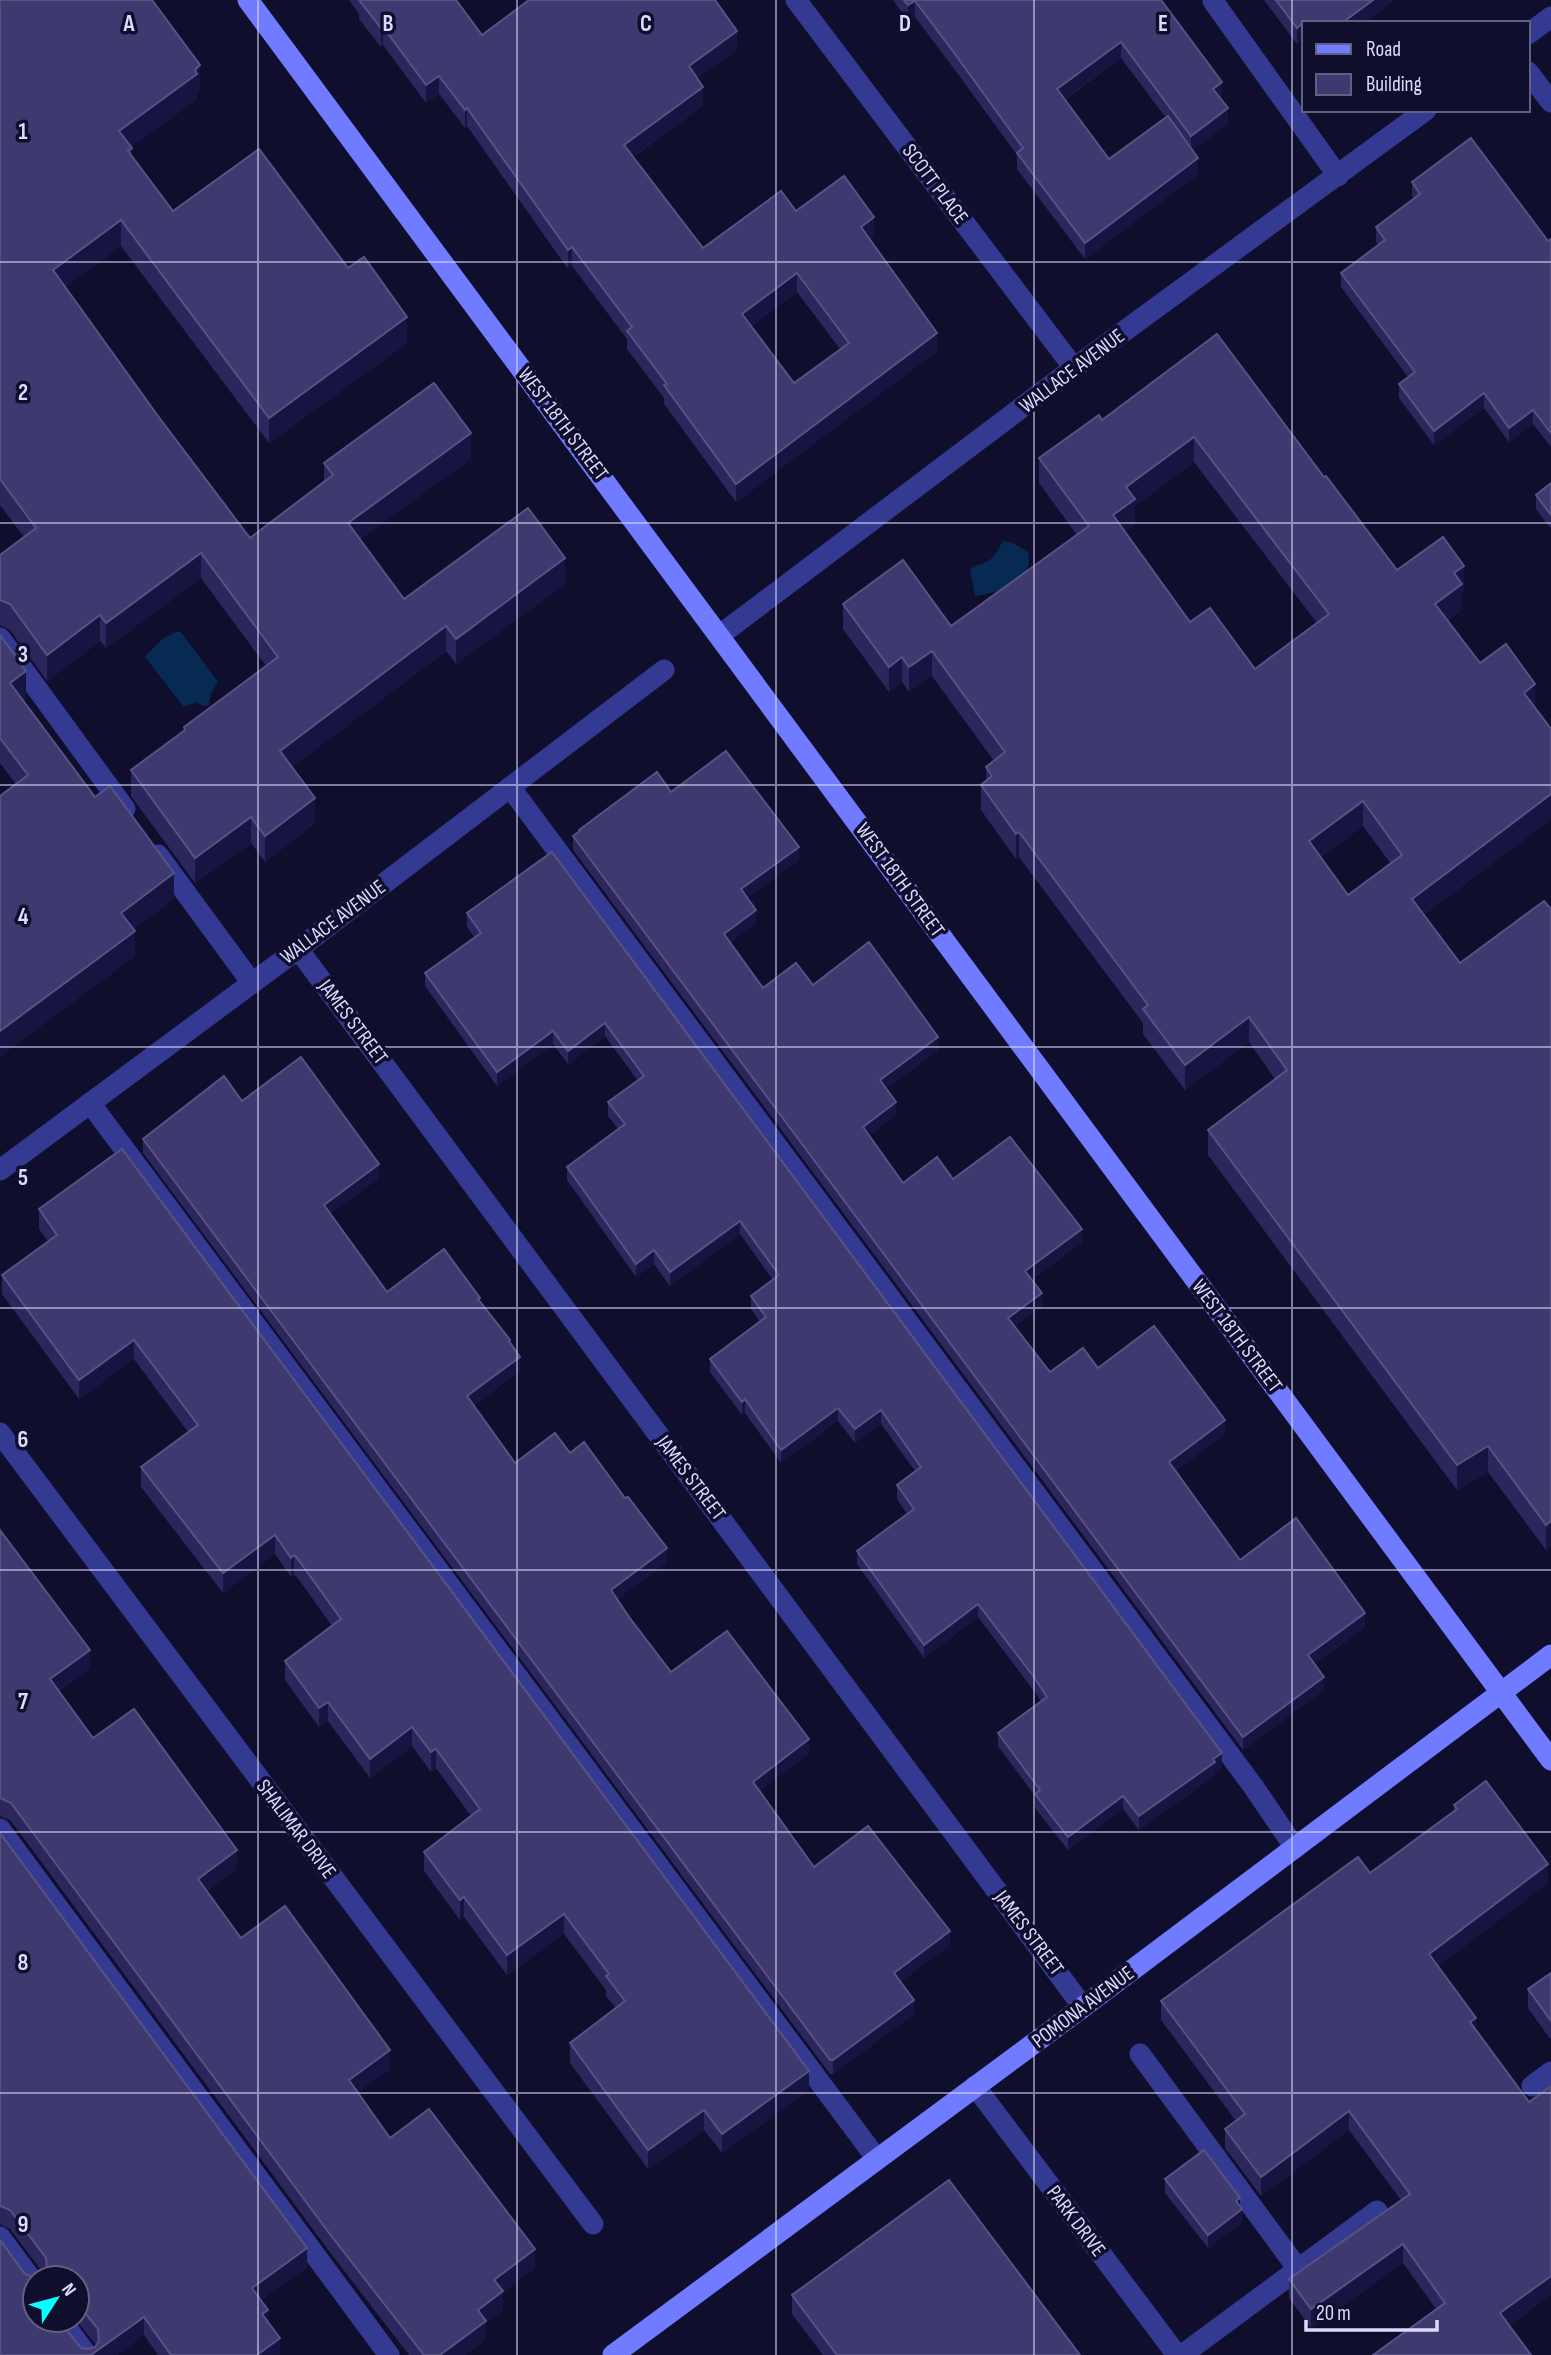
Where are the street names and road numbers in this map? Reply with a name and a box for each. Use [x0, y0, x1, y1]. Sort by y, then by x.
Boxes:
street label: SCOTT PLACE [897, 139, 973, 229]
street label: WALLACE AVENUE [1014, 323, 1130, 419]
street label: WEST 18TH STREET [512, 363, 614, 486]
street label: WEST 18TH STREET [850, 818, 950, 942]
street label: WALLACE AVENUE [275, 874, 391, 970]
street label: JAMES STREET [312, 974, 393, 1070]
street label: WEST 18TH STREET [1186, 1275, 1288, 1398]
street label: JAMES STREET [650, 1430, 731, 1526]
street label: SHALIMAR DRIVE [251, 1775, 341, 1883]
street label: JAMES STREET [988, 1885, 1069, 1981]
street label: POMONA AVENUE [1027, 1961, 1139, 2053]
street label: PARK DRIVE [1041, 2181, 1111, 2261]

